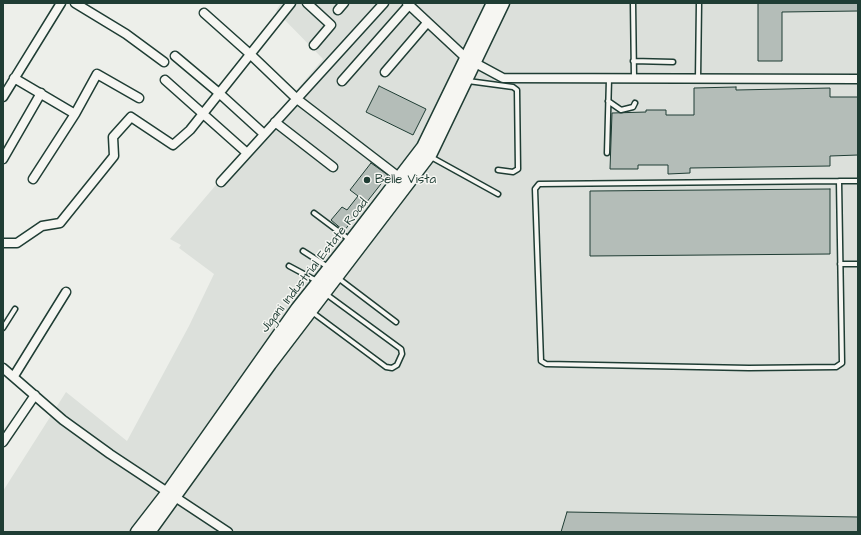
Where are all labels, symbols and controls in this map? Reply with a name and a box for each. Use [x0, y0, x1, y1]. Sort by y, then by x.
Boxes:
place label: Belle Vista [375, 172, 436, 188]
marker: Belle Vista [362, 175, 372, 185]
street label: Jigani Industrial Estate Road [258, 196, 372, 336]

